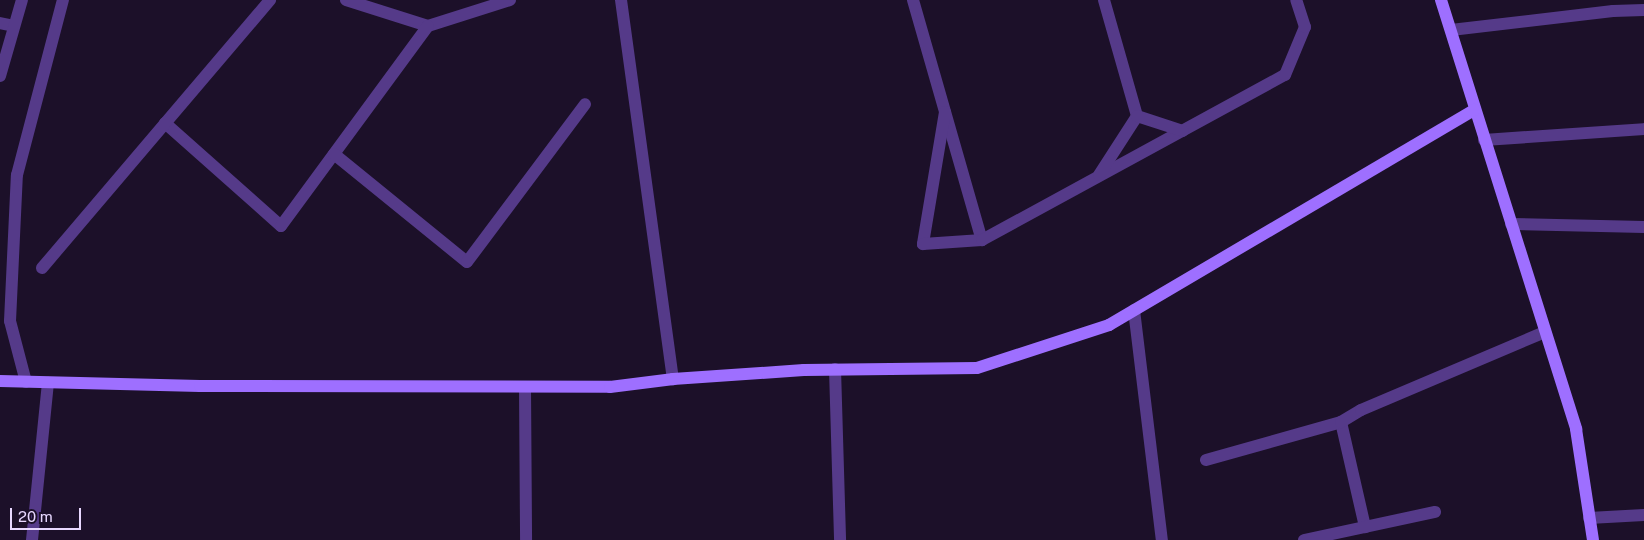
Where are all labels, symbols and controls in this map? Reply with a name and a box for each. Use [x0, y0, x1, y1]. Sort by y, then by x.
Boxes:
scale bar [12, 498, 84, 530]
text: 20 m [18, 508, 53, 525]

